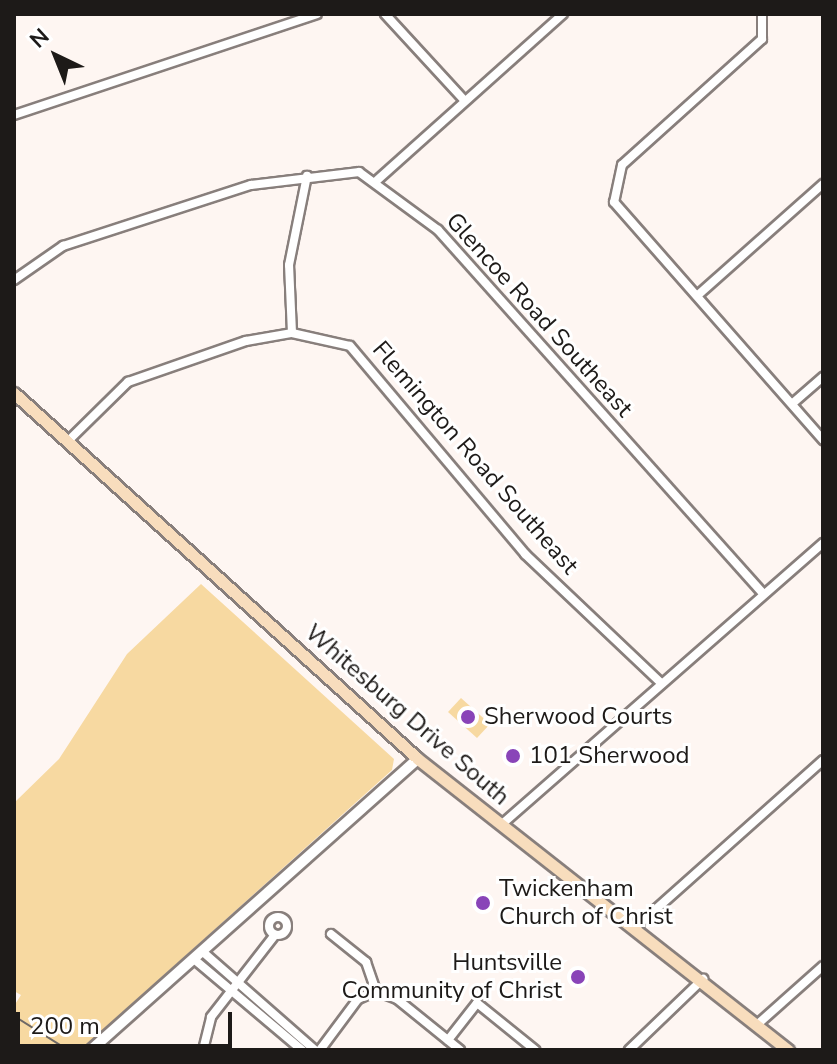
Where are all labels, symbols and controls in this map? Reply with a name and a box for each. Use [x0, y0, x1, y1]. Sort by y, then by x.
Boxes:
north arrow [16, 16, 96, 96]
text: N [23, 22, 56, 55]
street label: Glencoe Road Southeast [440, 207, 638, 423]
street label: Flemington Road Southeast [366, 336, 584, 580]
street label: Whitesburg Drive South [299, 619, 515, 811]
place label: Sherwood Courts [484, 703, 673, 731]
marker: Sherwood Courts [459, 708, 477, 726]
place label: 101 Sherwood [529, 742, 690, 770]
marker: 101 Sherwood [504, 747, 522, 765]
place label: Twickenham Church of Christ [499, 875, 673, 931]
marker: Twickenham Church of Christ [474, 894, 492, 912]
place label: Huntsville Community of Christ [341, 949, 562, 1005]
marker: Huntsville Community of Christ [569, 968, 587, 986]
scale bar [20, 996, 236, 1046]
text: 200 m [30, 1010, 100, 1042]

